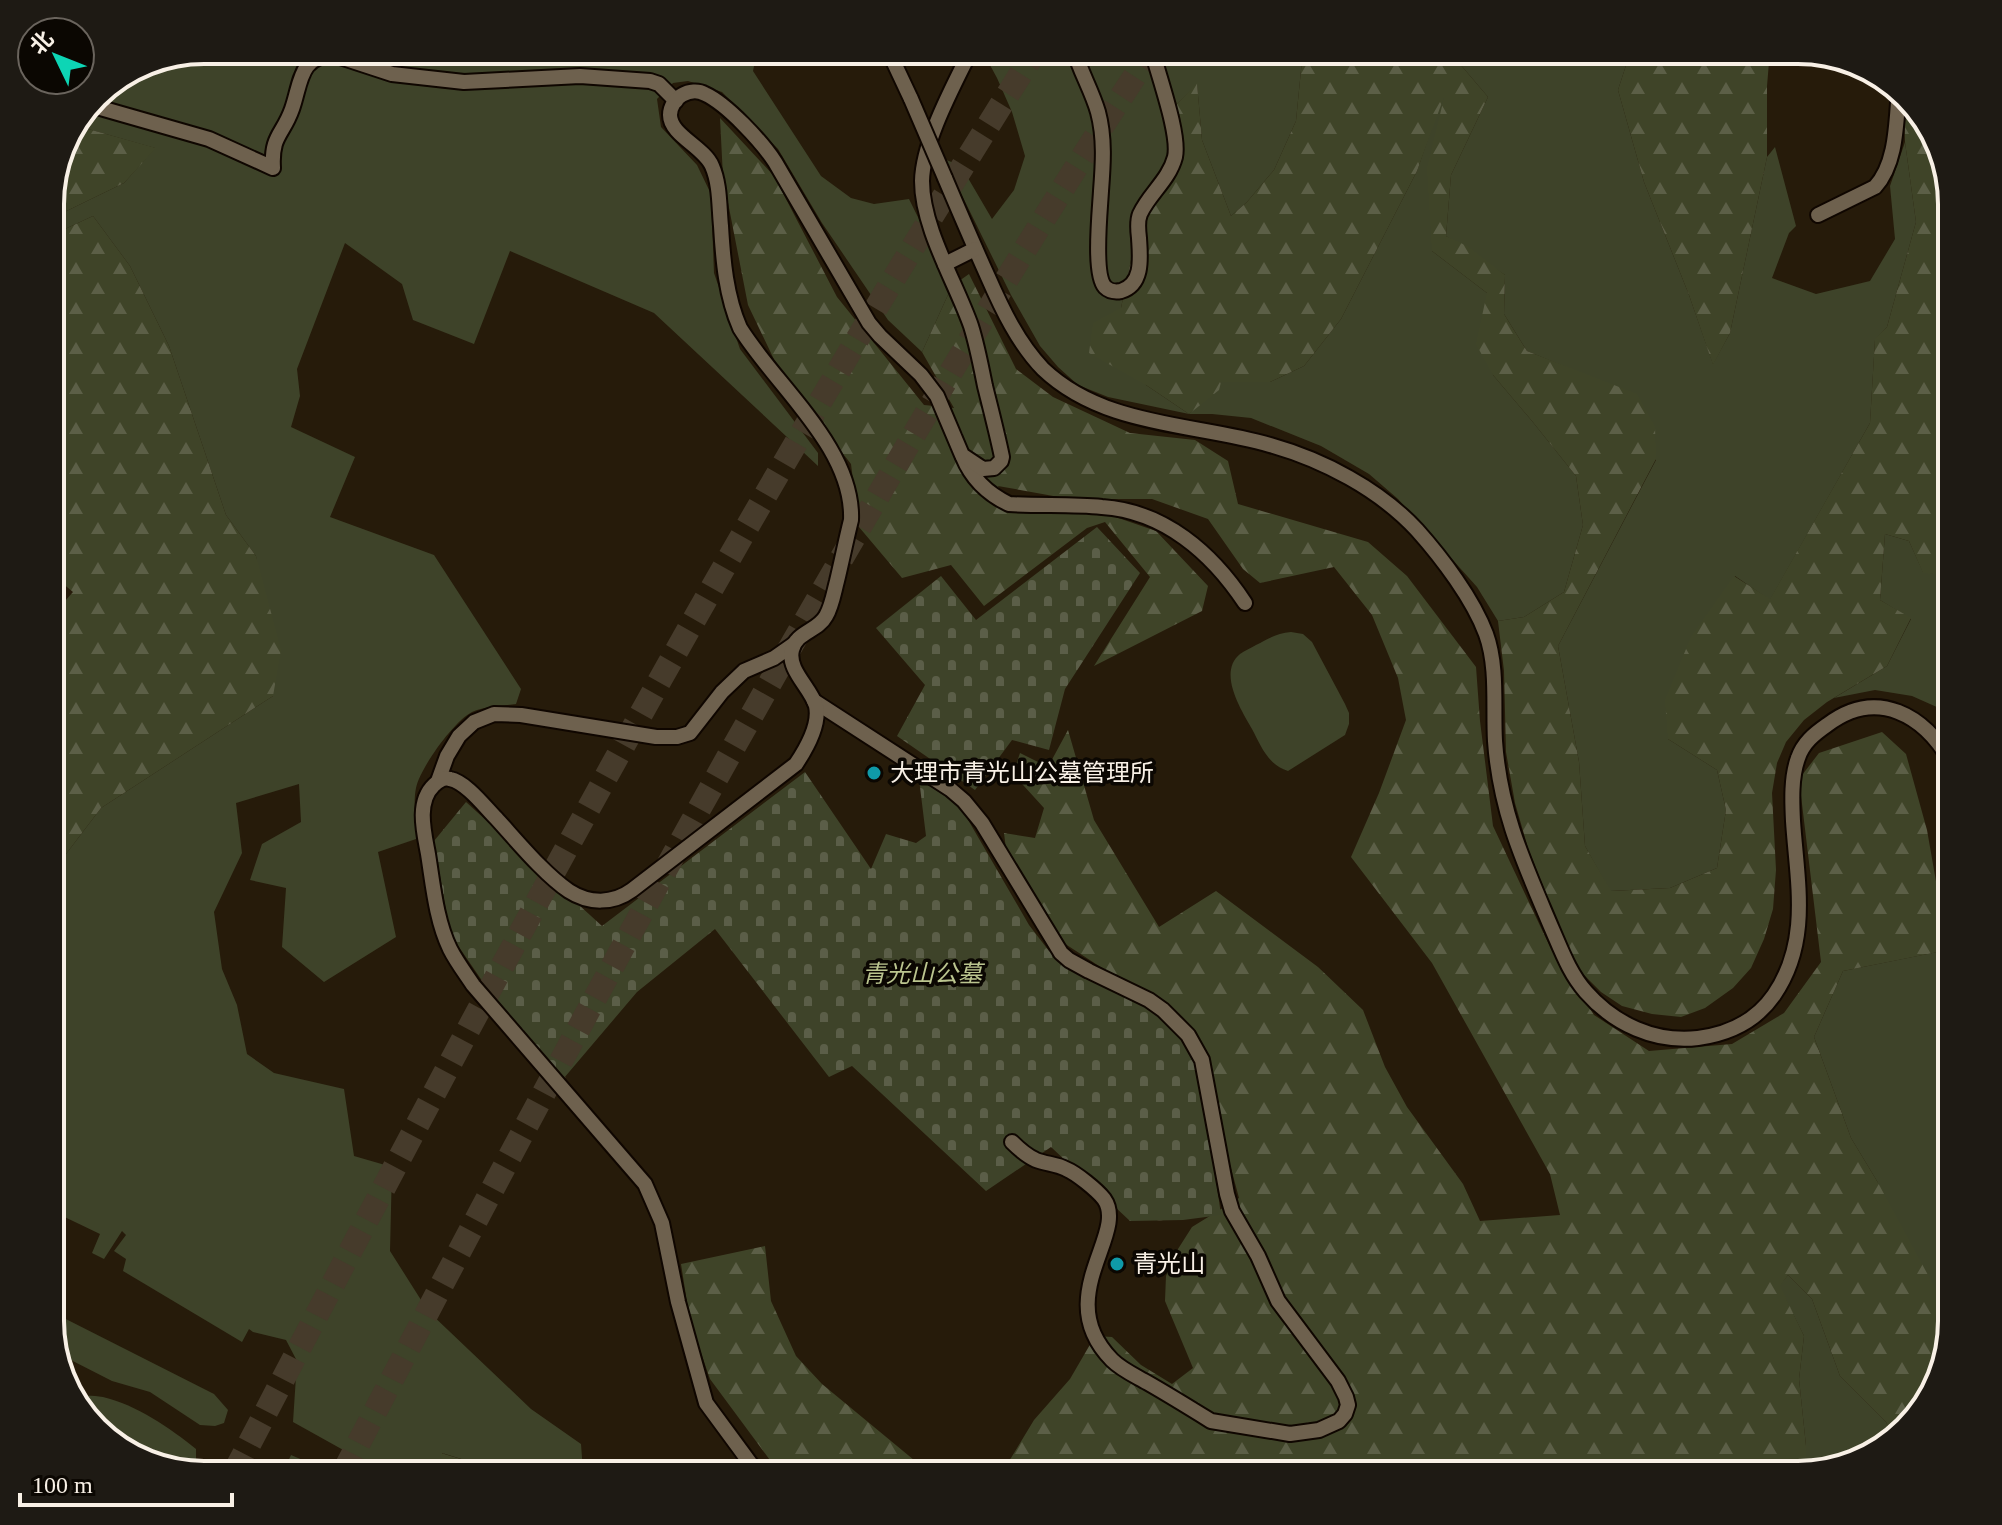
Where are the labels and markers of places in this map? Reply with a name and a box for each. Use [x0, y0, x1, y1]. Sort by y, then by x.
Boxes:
place label: 大理市青光山公墓管理所 [890, 760, 1154, 786]
marker: 大理市青光山公墓管理所 [865, 764, 883, 782]
place label: 青光山 [1133, 1251, 1205, 1277]
marker: 青光山 [1108, 1255, 1126, 1273]

